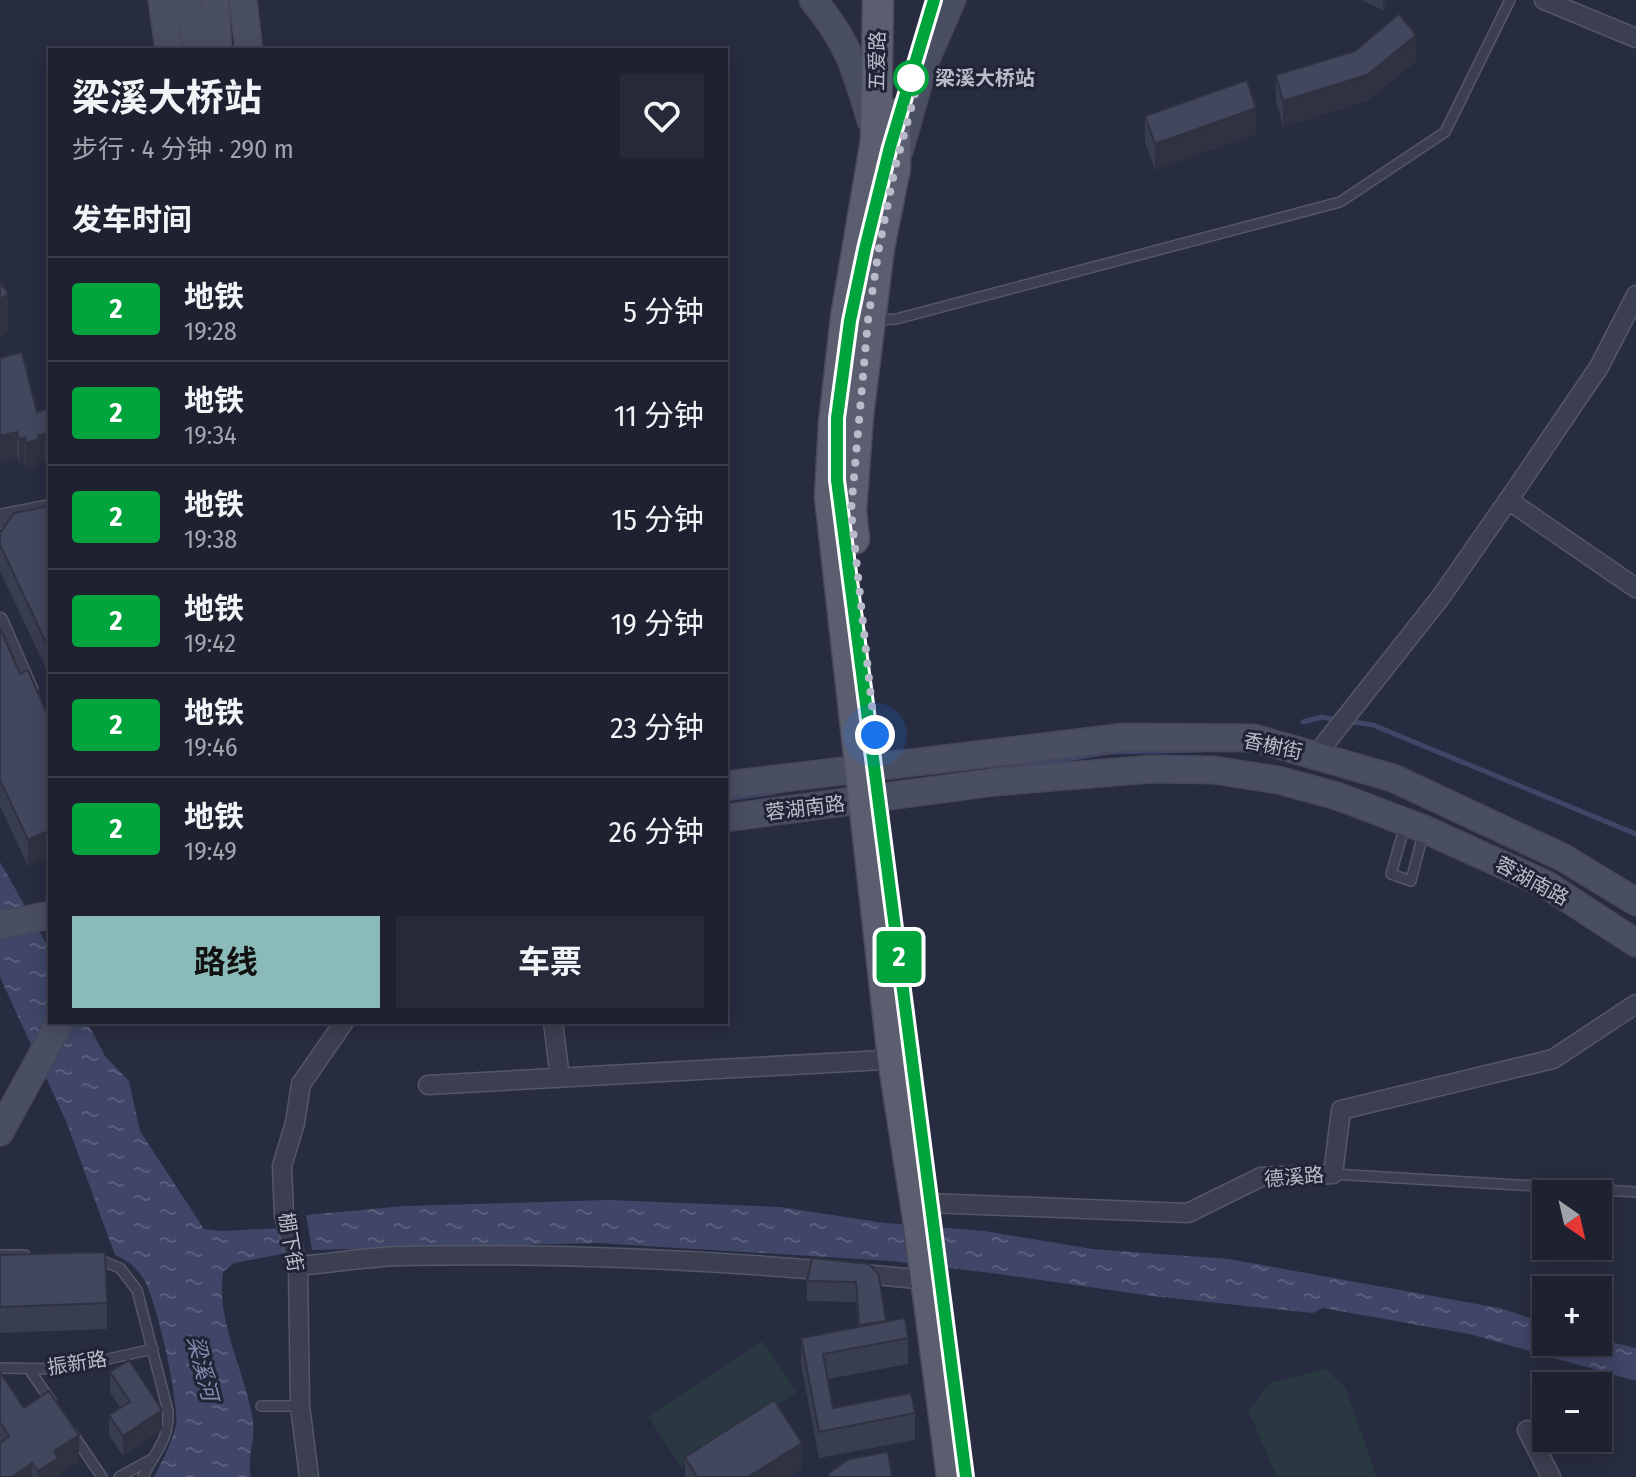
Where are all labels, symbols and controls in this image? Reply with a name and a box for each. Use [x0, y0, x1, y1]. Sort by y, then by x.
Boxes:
street label: 五爱路 [864, 31, 890, 91]
marker: 梁溪大桥站 [894, 61, 928, 95]
place label: 梁溪大桥站 [935, 66, 1035, 90]
button: heart [620, 74, 704, 158]
text: 梁溪大桥站 [72, 75, 262, 121]
text: 步行 · 4 分钟 · 290 m [72, 134, 294, 165]
text: 发车时间 [72, 202, 192, 238]
text: 地铁 [184, 279, 244, 315]
text: 2 [110, 292, 122, 325]
text: 5 分钟 [623, 294, 704, 330]
text: 19:28 [184, 316, 237, 347]
text: 地铁 [184, 383, 244, 419]
text: 2 [110, 396, 122, 429]
text: 11 分钟 [614, 398, 704, 434]
text: 19:34 [184, 420, 237, 451]
text: 地铁 [184, 487, 244, 523]
text: 2 [110, 500, 122, 533]
text: 15 分钟 [611, 502, 704, 538]
text: 19:38 [184, 524, 237, 555]
text: 地铁 [184, 591, 244, 627]
text: 2 [110, 604, 122, 637]
text: 19 分钟 [611, 606, 704, 642]
text: 19:42 [184, 628, 236, 659]
text: 地铁 [184, 695, 244, 731]
text: 2 [110, 708, 122, 741]
text: 23 分钟 [610, 710, 704, 746]
your location [855, 715, 895, 755]
street label: 香榭街 [1241, 728, 1305, 764]
text: 19:46 [184, 732, 238, 763]
street label: 蓉湖南路 [764, 791, 846, 825]
text: 地铁 [184, 799, 244, 835]
text: 2 [110, 812, 122, 845]
text: 26 分钟 [609, 814, 704, 850]
text: 19:49 [184, 836, 237, 867]
street label: 蓉湖南路 [1491, 852, 1573, 910]
button: 路线 [72, 916, 380, 1008]
button: 车票 [396, 916, 704, 1008]
line badge: 2 [873, 931, 925, 983]
text: 2 [893, 940, 905, 973]
street label: 德溪路 [1263, 1162, 1325, 1192]
north arrow [1532, 1180, 1612, 1260]
map controls [1532, 1180, 1612, 1452]
street label: 棚下街 [274, 1210, 308, 1274]
button: + [1532, 1276, 1612, 1356]
water label: 梁溪河 [181, 1333, 225, 1407]
street label: 振新路 [45, 1346, 109, 1380]
button: − [1532, 1372, 1612, 1452]

